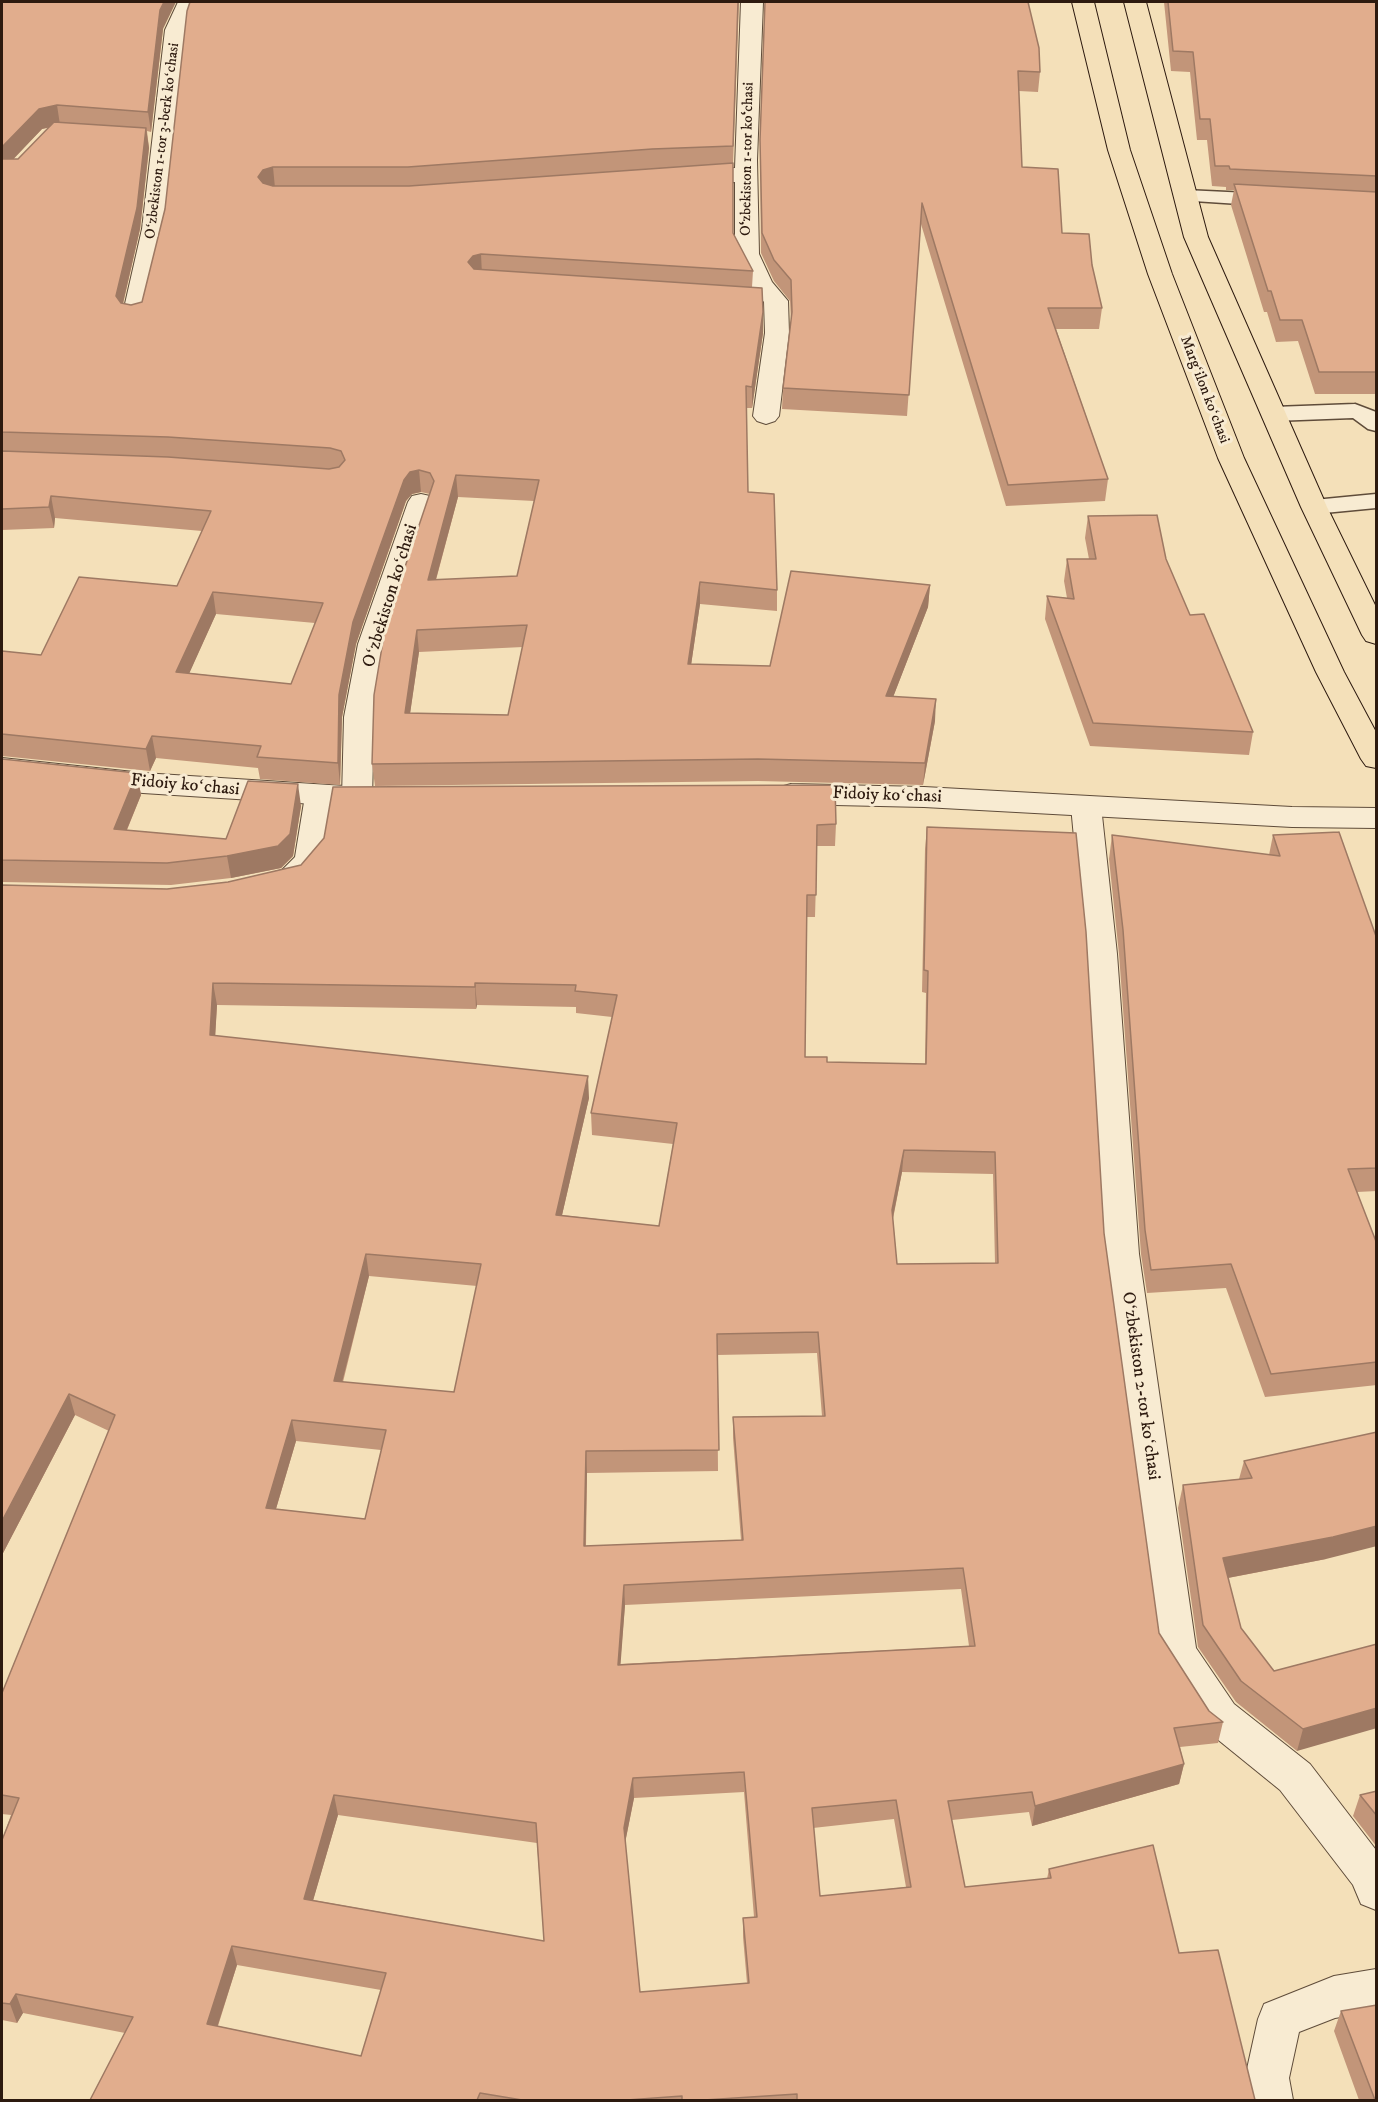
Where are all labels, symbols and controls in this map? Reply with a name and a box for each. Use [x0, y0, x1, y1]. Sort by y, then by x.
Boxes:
street label: Oʻzbekiston 1-tor 3-berk koʻchasi [142, 42, 184, 240]
street label: O‘zbekiston 1-tor ko‘chasi [738, 82, 758, 236]
street label: Margʻilon koʻchasi [1175, 334, 1233, 446]
street label: Oʻzbekiston koʻchasi [359, 522, 423, 670]
street label: Fidoiy koʻchasi [130, 770, 240, 802]
street label: Fidoiy koʻchasi [832, 783, 942, 809]
street label: Oʻzbekiston 2-tor koʻchasi [1116, 1290, 1164, 1482]

